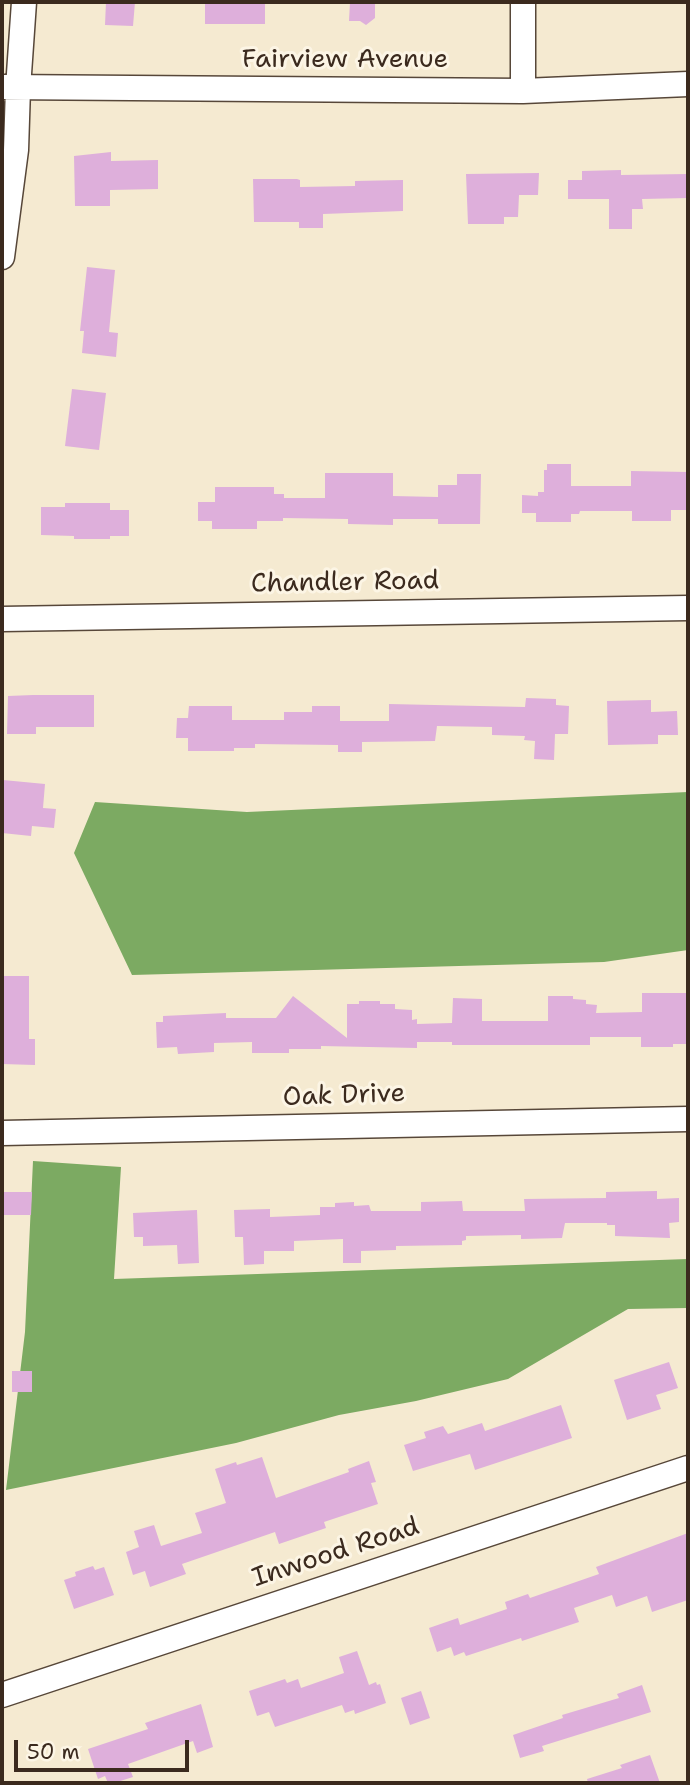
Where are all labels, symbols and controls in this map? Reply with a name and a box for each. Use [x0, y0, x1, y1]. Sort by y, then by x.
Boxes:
street label: Fairview Avenue [242, 44, 448, 76]
street label: Chandler Road [251, 566, 439, 600]
street label: Oak Drive [282, 1078, 406, 1114]
street label: Inwood Road [249, 1511, 423, 1595]
scale bar [18, 1726, 192, 1770]
text: 50 m [27, 1738, 80, 1766]

